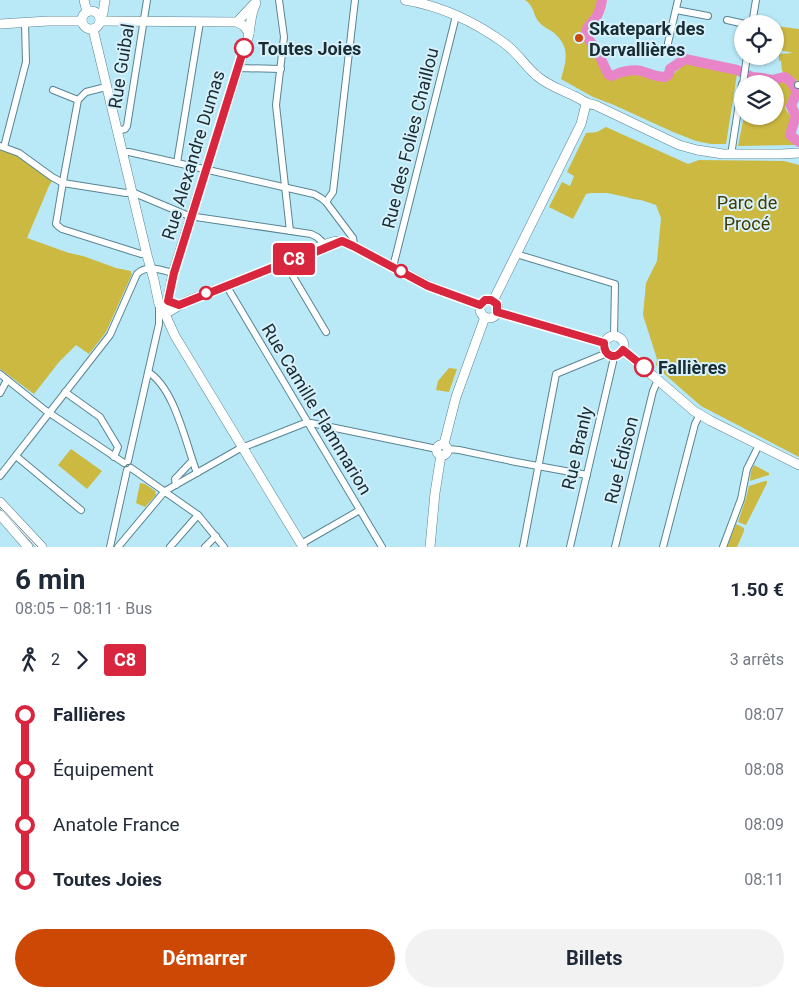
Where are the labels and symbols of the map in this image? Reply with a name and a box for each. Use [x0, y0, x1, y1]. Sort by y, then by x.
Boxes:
place label: Skatepark des Dervallières [589, 18, 705, 60]
street label: Rue Guibal [104, 22, 138, 110]
marker: Skatepark des Dervallières [573, 32, 585, 44]
marker: Toutes Joies [234, 38, 254, 58]
place label: Toutes Joies [258, 38, 361, 59]
street label: Rue des Folies Chaillou [377, 46, 443, 230]
street label: Rue Alexandre Dumas [157, 68, 229, 242]
park label: Parc de Procé [717, 192, 777, 234]
line badge: C8 [272, 243, 316, 275]
unlabelled marker [394, 264, 408, 278]
unlabelled marker [199, 286, 213, 300]
street label: Rue Camille Flammarion [258, 320, 376, 498]
marker: Fallières [634, 357, 654, 377]
place label: Fallières [658, 357, 727, 378]
street label: Rue Branly [557, 404, 597, 492]
street label: Rue Édison [600, 414, 642, 506]

